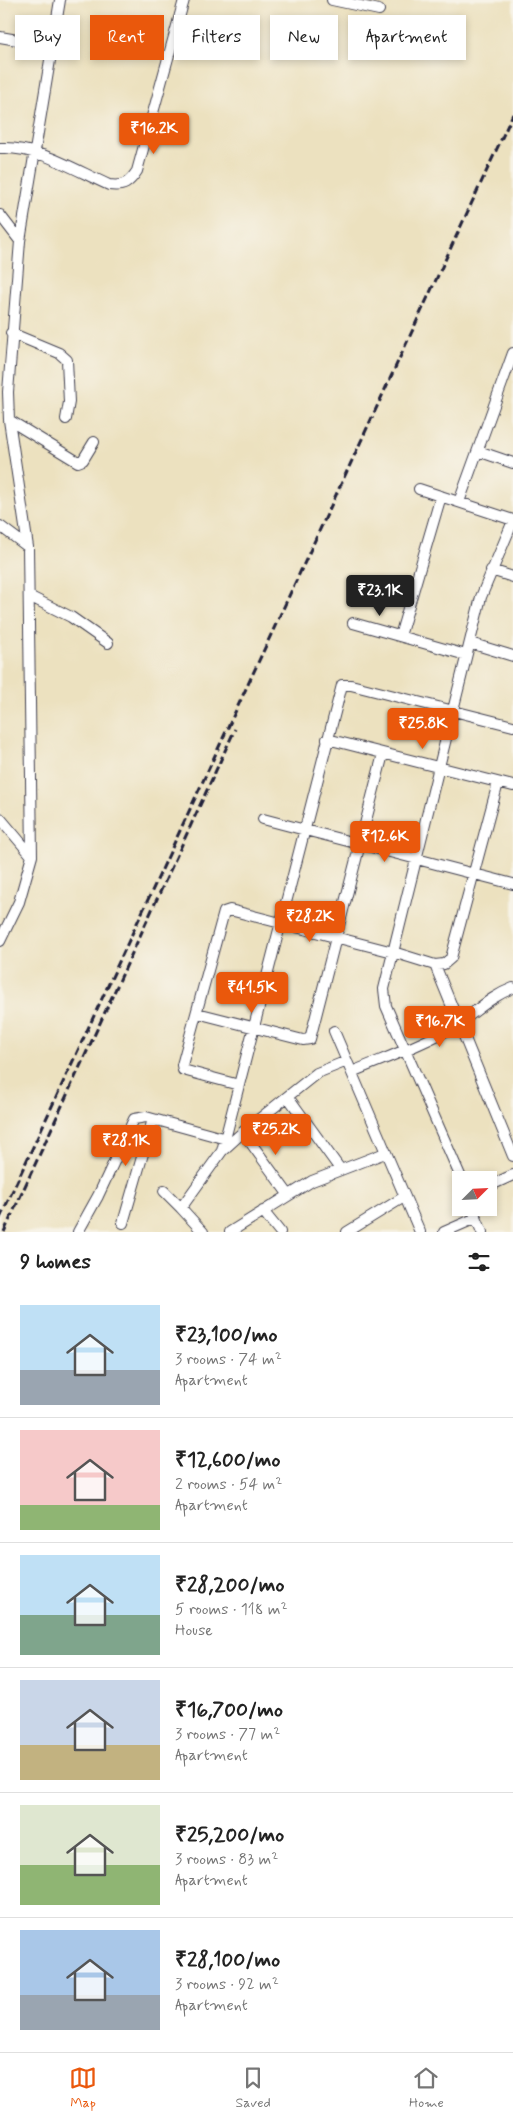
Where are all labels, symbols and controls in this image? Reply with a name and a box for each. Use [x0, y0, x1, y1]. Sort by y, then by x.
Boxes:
chip: Buy [15, 15, 80, 60]
chip: Rent [90, 15, 164, 60]
chip: Filters [174, 15, 260, 60]
chip: New [270, 15, 338, 60]
chip: Apartment [348, 15, 466, 60]
pin: ₹16.2K [113, 112, 195, 155]
text: ₹16.2K [130, 118, 178, 139]
pin: ₹23.1K [339, 574, 421, 617]
text: ₹23.1K [357, 580, 403, 601]
pin: ₹25.8K [382, 708, 464, 750]
text: ₹25.8K [398, 713, 448, 734]
pin: ₹12.6K [344, 820, 426, 863]
text: ₹12.6K [361, 826, 409, 847]
pin: ₹28.2K [269, 900, 351, 943]
text: ₹28.2K [286, 906, 334, 927]
pin: ₹41.5K [211, 972, 293, 1014]
text: ₹41.5K [227, 977, 277, 998]
pin: ₹16.7K [399, 1006, 481, 1048]
text: ₹16.7K [415, 1011, 465, 1032]
pin: ₹25.2K [235, 1114, 317, 1156]
text: ₹25.2K [252, 1119, 300, 1140]
pin: ₹28.1K [85, 1124, 167, 1167]
text: ₹28.1K [102, 1130, 150, 1151]
north arrow [452, 1171, 498, 1216]
map controls [452, 1171, 497, 1216]
text: 9 homes [20, 1248, 91, 1276]
icon: filters [465, 1248, 493, 1276]
text: ₹23,100/mo [175, 1321, 277, 1349]
icon: home [60, 1325, 120, 1385]
text: 3 rooms · 74 m² [175, 1349, 282, 1370]
text: Apartment [175, 1370, 248, 1391]
text: ₹12,600/mo [175, 1446, 281, 1474]
icon: home [60, 1450, 120, 1510]
text: 2 rooms · 54 m² [175, 1474, 282, 1495]
text: Apartment [175, 1495, 248, 1516]
text: ₹28,200/mo [175, 1571, 284, 1599]
icon: home [60, 1575, 120, 1635]
text: 5 rooms · 118 m² [175, 1599, 288, 1620]
text: House [175, 1620, 213, 1641]
text: ₹16,700/mo [175, 1696, 283, 1724]
icon: home [60, 1700, 120, 1760]
text: 3 rooms · 77 m² [175, 1724, 280, 1745]
text: Apartment [175, 1745, 248, 1766]
text: ₹25,200/mo [175, 1821, 284, 1849]
icon: home [60, 1825, 120, 1885]
text: 3 rooms · 83 m² [175, 1849, 278, 1870]
text: Apartment [175, 1870, 248, 1891]
text: ₹28,100/mo [175, 1946, 280, 1974]
icon: home [60, 1950, 120, 2010]
text: 3 rooms · 92 m² [175, 1974, 279, 1995]
text: Apartment [175, 1995, 248, 2016]
tab: Map [69, 2064, 97, 2112]
tab: Saved [235, 2064, 271, 2112]
tab: Home [409, 2064, 444, 2112]

